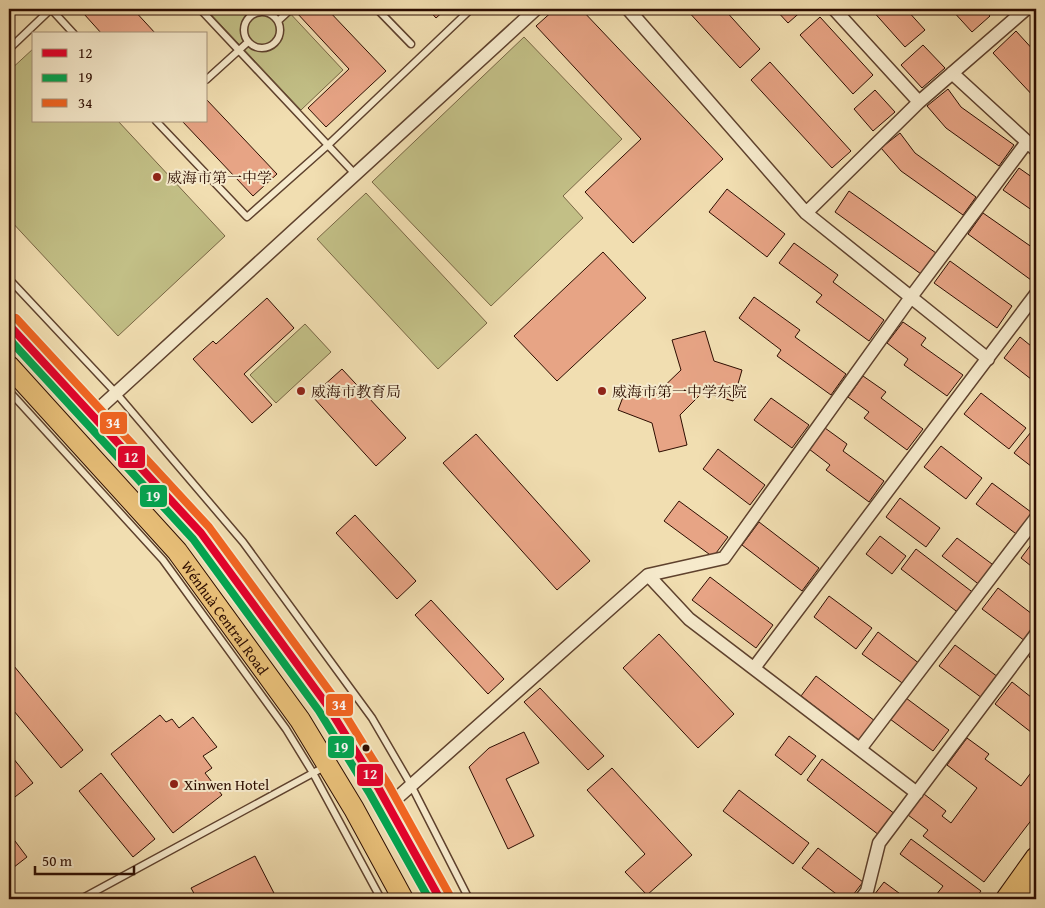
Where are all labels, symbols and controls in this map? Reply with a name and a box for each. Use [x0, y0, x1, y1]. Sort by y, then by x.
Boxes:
legend [32, 32, 208, 122]
text: 12 [78, 42, 92, 63]
text: 19 [78, 66, 92, 87]
text: 34 [78, 92, 92, 113]
place label: 威海市第一中学 [167, 167, 272, 188]
marker: 威海市第一中学 [151, 171, 163, 183]
place label: 威海市教育局 [311, 381, 401, 402]
place label: 威海市第一中学东院 [612, 381, 747, 402]
marker: 威海市教育局 [295, 385, 307, 397]
marker: 威海市第一中学东院 [596, 385, 608, 397]
line badge: 34 [99, 411, 128, 435]
text: 34 [106, 413, 120, 433]
line badge: 12 [117, 445, 146, 469]
text: 12 [124, 447, 138, 467]
line badge: 19 [139, 484, 168, 508]
text: 19 [146, 486, 160, 506]
street label: Wénhuà Central Road [177, 556, 274, 679]
line badge: 34 [325, 693, 354, 717]
text: 34 [332, 695, 346, 715]
line badge: 19 [327, 735, 355, 759]
text: 19 [334, 737, 348, 757]
unlabelled marker [361, 743, 371, 753]
line badge: 12 [356, 763, 384, 787]
text: 12 [363, 764, 377, 784]
place label: Xinwen Hotel [184, 774, 269, 795]
marker: Xinwen Hotel [168, 778, 180, 790]
scale bar [35, 843, 134, 875]
text: 50 m [42, 850, 73, 871]

